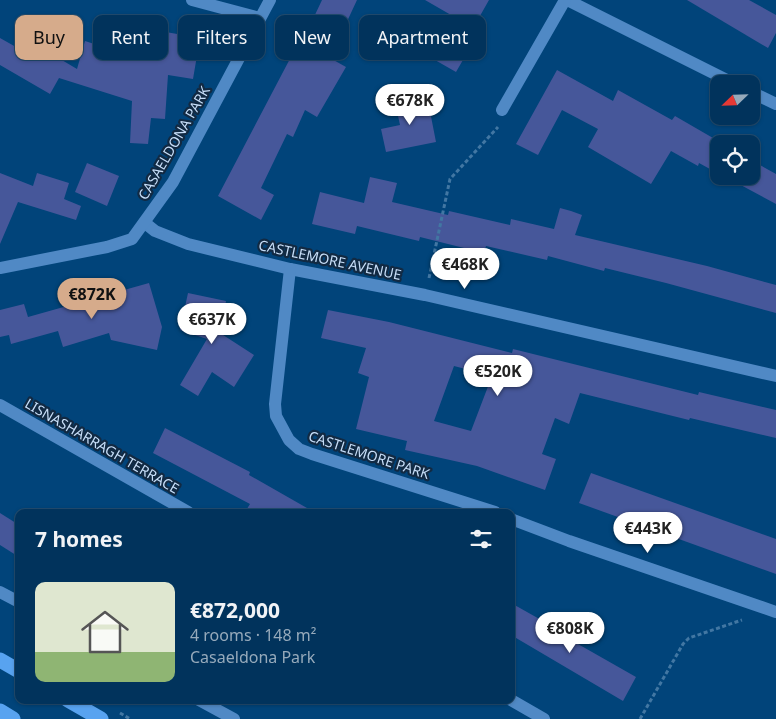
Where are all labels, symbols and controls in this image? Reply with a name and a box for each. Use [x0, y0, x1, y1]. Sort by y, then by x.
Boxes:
chip: Buy [15, 15, 83, 60]
chip: Rent [93, 15, 168, 60]
chip: Filters [178, 15, 265, 60]
chip: New [275, 15, 349, 60]
chip: Apartment [359, 15, 486, 60]
north arrow [710, 75, 760, 125]
map controls [710, 75, 760, 185]
street label: CASAELDONA PARK [133, 82, 214, 203]
pin: €678K [375, 84, 445, 126]
text: €678K [386, 89, 434, 111]
button: locate [710, 135, 760, 185]
street label: CASTLEMORE AVENUE [257, 235, 403, 284]
pin: €468K [430, 248, 500, 290]
text: €468K [441, 253, 489, 275]
pin: €872K [57, 278, 127, 320]
text: €872K [68, 283, 116, 305]
pin: €637K [177, 302, 247, 345]
text: €637K [188, 308, 236, 330]
pin: €520K [463, 354, 533, 397]
text: €520K [474, 360, 522, 382]
street label: LISNASHARRAGH TERRACE [22, 394, 183, 498]
street label: CASTLEMORE PARK [306, 426, 432, 483]
pin: €443K [613, 512, 683, 554]
text: €443K [624, 517, 672, 539]
text: 7 homes [35, 525, 123, 553]
icon: filters [467, 525, 495, 553]
text: €872,000 [190, 596, 280, 624]
icon: home [75, 602, 135, 662]
pin: €808K [535, 612, 605, 654]
text: €808K [546, 617, 594, 639]
text: 4 rooms · 148 m² [190, 624, 316, 646]
text: Casaeldona Park [190, 646, 315, 668]

